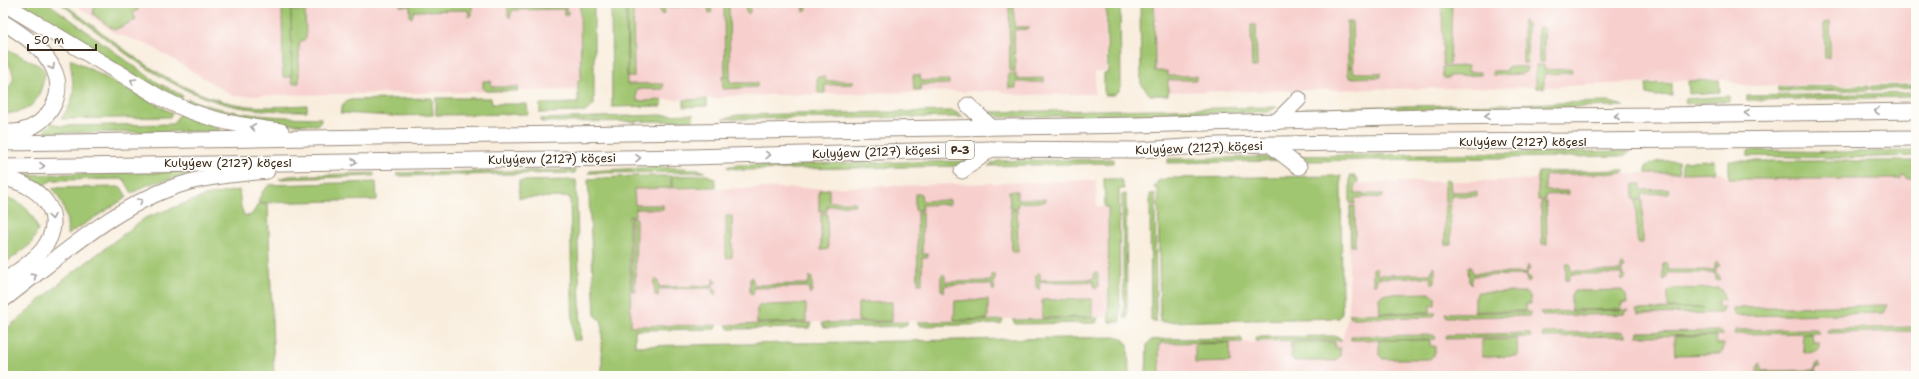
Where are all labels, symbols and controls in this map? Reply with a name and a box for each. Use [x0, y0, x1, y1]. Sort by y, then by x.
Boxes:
scale bar [28, 26, 96, 52]
text: 50 m [34, 32, 64, 48]
one-way arrow [47, 63, 54, 70]
one-way arrow [130, 78, 137, 85]
one-way arrow [1874, 107, 1880, 116]
one-way arrow [1744, 109, 1750, 117]
one-way arrow [1484, 112, 1490, 121]
one-way arrow [1614, 112, 1620, 120]
one-way arrow [250, 123, 256, 132]
street label: Kulyýew (2127) köçesi [1459, 134, 1587, 150]
street label: Kulyýew (2127) köçesi [1135, 138, 1263, 158]
road number: P-3 [946, 141, 974, 159]
street label: Kulyýew (2127) köçesi [812, 142, 940, 162]
street label: Kulyýew (2127) köçesi [488, 150, 616, 168]
one-way arrow [765, 151, 771, 159]
one-way arrow [635, 154, 641, 162]
street label: Kulyýew (2127) köçesi [164, 155, 292, 171]
one-way arrow [351, 157, 357, 166]
one-way arrow [39, 162, 45, 170]
one-way arrow [136, 198, 143, 205]
one-way arrow [47, 213, 55, 220]
one-way arrow [30, 274, 37, 281]

